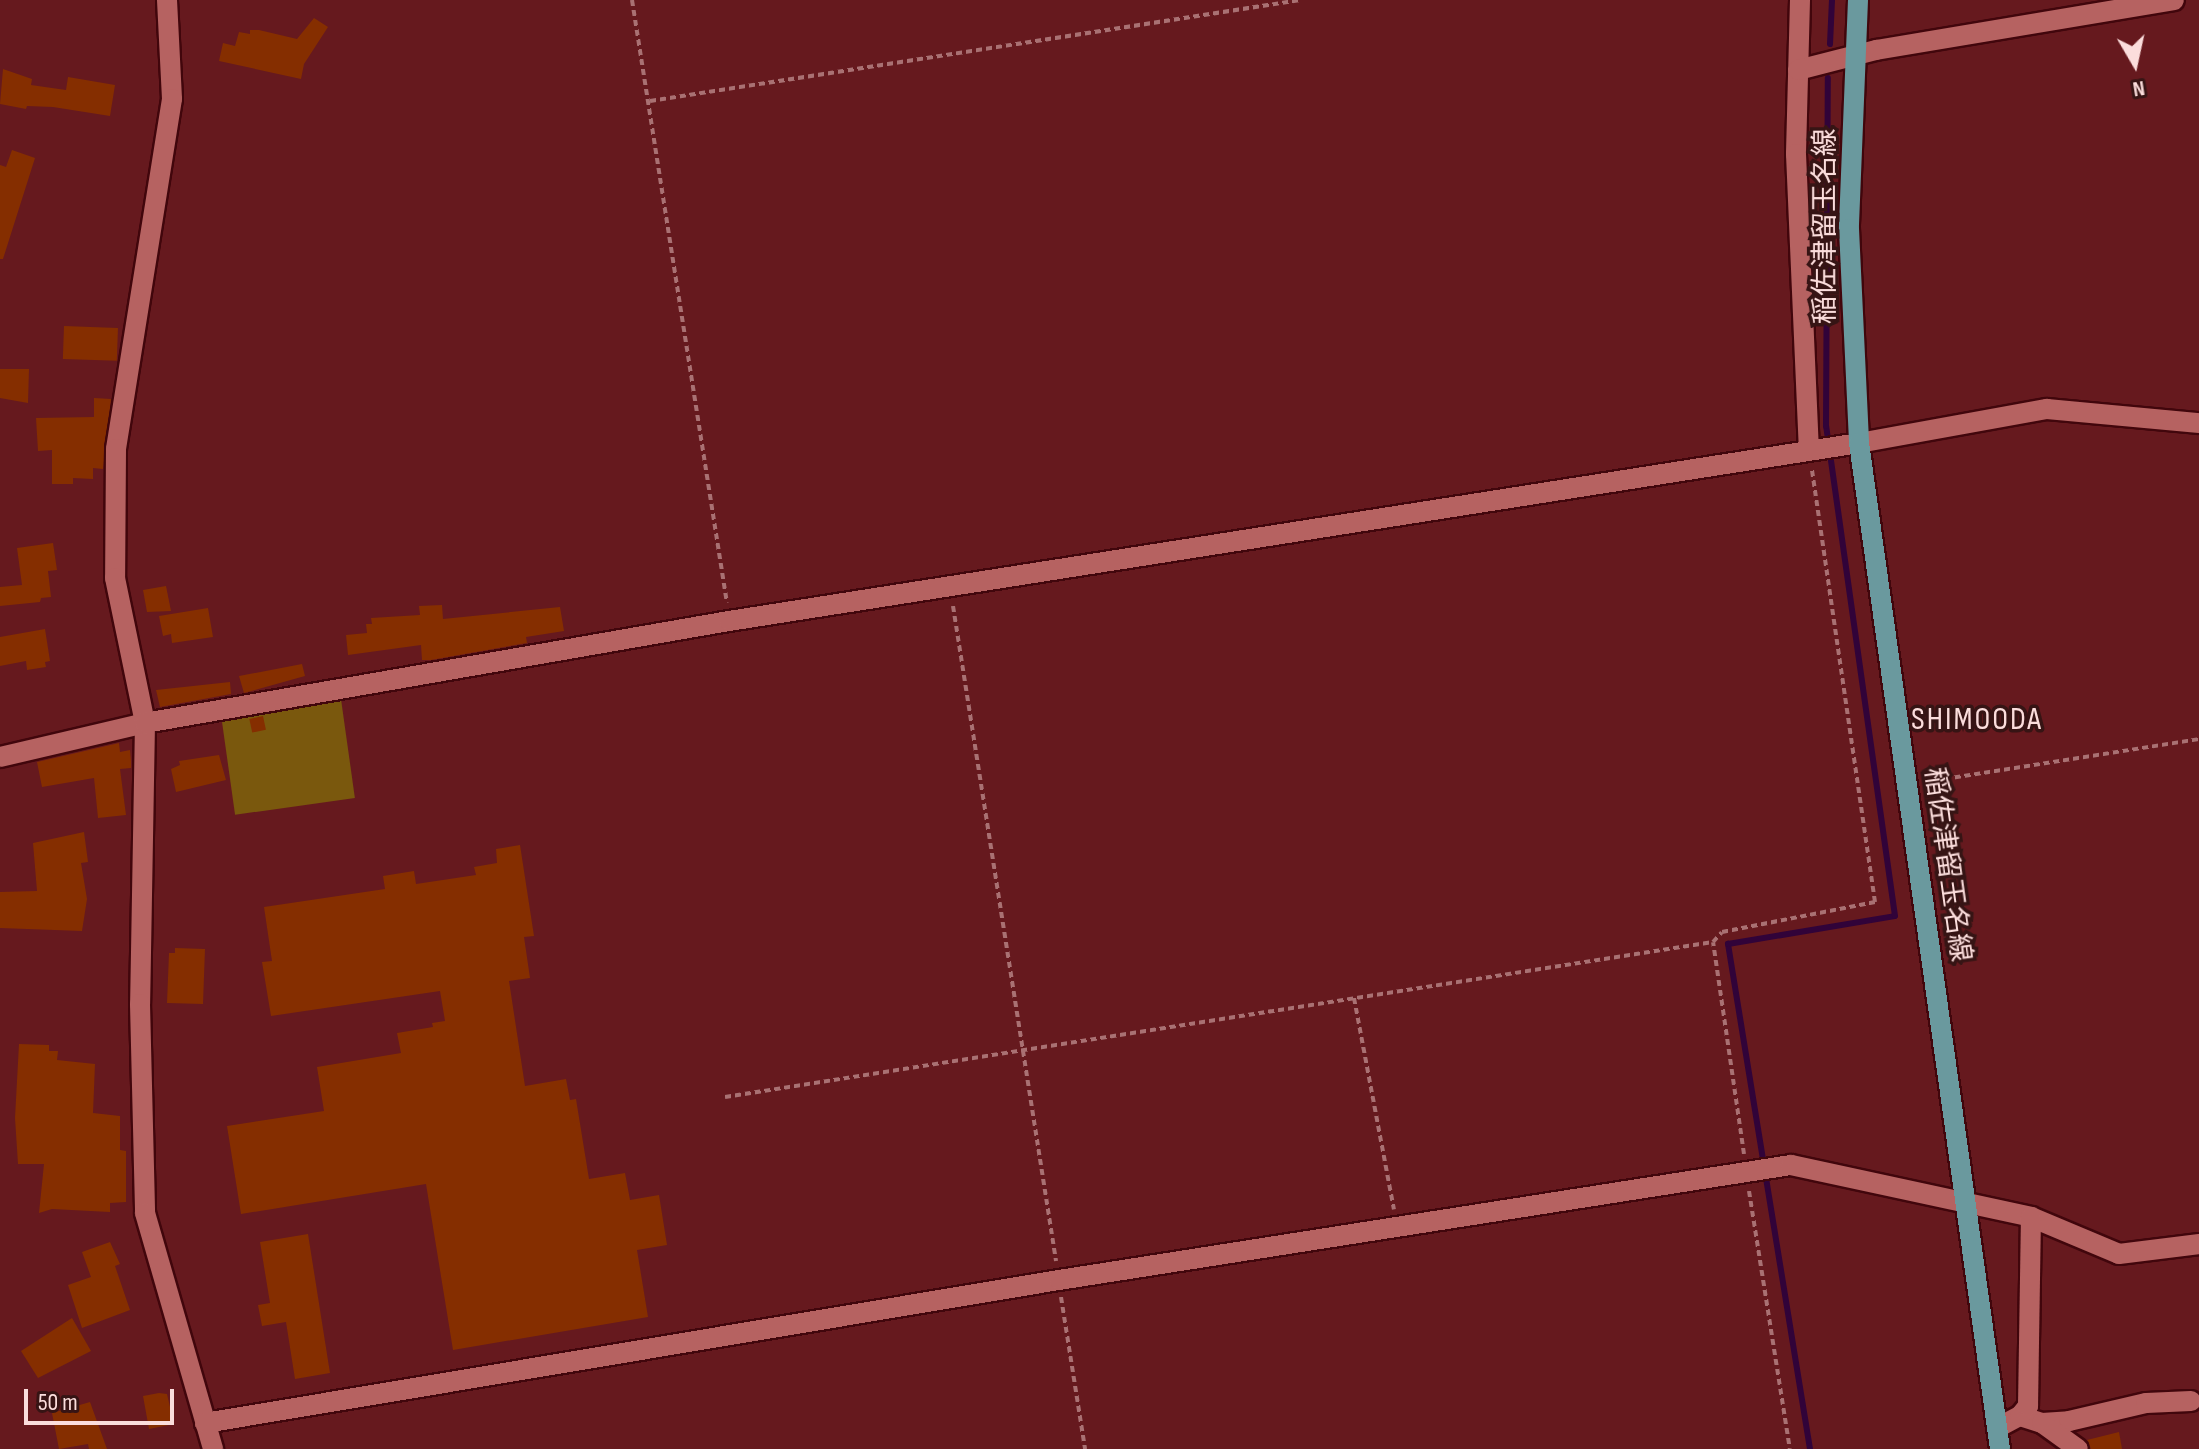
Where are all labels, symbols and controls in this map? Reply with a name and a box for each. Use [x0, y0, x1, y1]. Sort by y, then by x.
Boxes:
north arrow [2095, 24, 2175, 104]
text: N [2131, 74, 2147, 102]
street label: 稲佐津留玉名線 [1809, 128, 1843, 324]
district label: SHIMOODA [1911, 701, 2043, 739]
street label: 稲佐津留玉名線 [1917, 766, 1977, 964]
scale bar [28, 1373, 178, 1423]
text: 50 m [38, 1388, 78, 1417]

